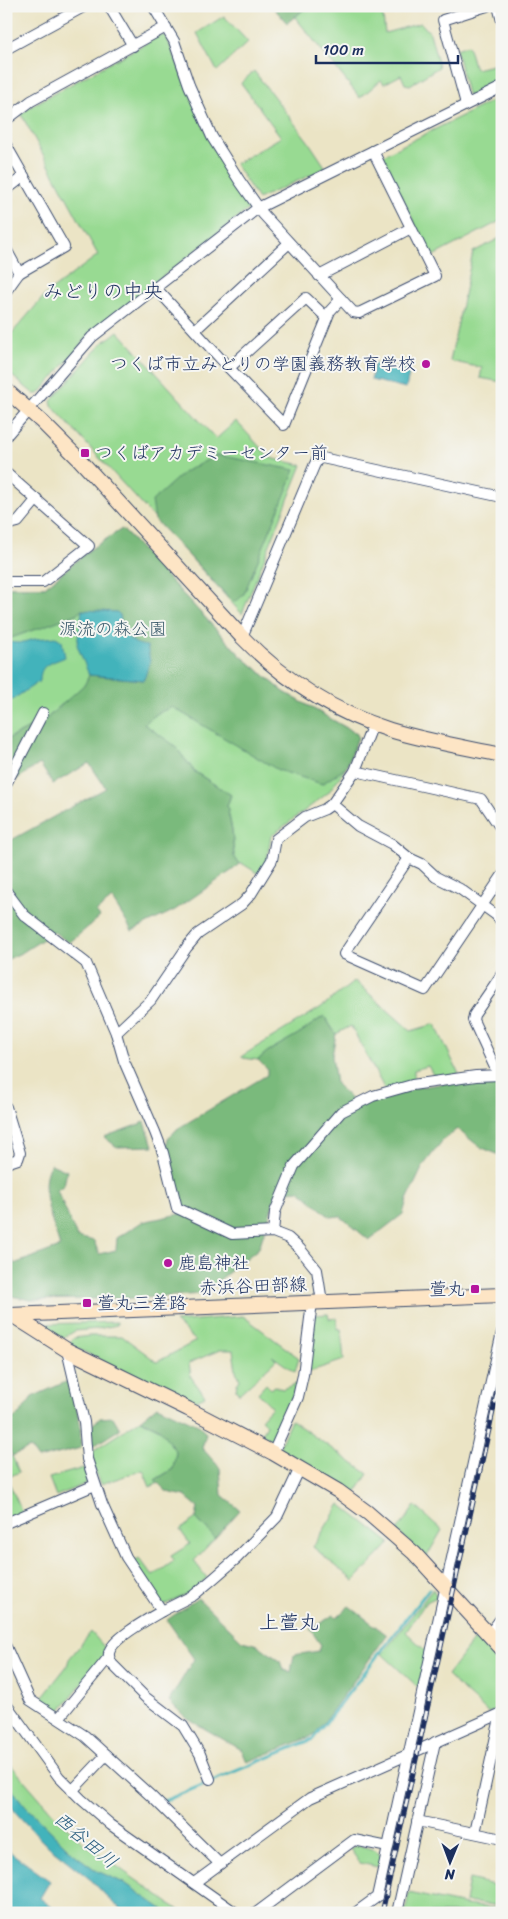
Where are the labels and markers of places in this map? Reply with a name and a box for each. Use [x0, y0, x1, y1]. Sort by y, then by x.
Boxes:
place label: つくば市立みどりの学園義務教育学校 [110, 348, 416, 380]
marker: つくば市立みどりの学園義務教育学校 [420, 358, 432, 370]
place label: つくばアカデミーセンター前 [95, 437, 328, 469]
marker: つくばアカデミーセンター前 [79, 447, 91, 459]
place label: 鹿島神社 [178, 1247, 250, 1279]
marker: 鹿島神社 [162, 1257, 174, 1269]
place label: 萱丸 [429, 1273, 465, 1305]
marker: 萱丸 [469, 1283, 481, 1295]
place label: 萱丸三差路 [97, 1287, 187, 1319]
marker: 萱丸三差路 [81, 1297, 93, 1309]

